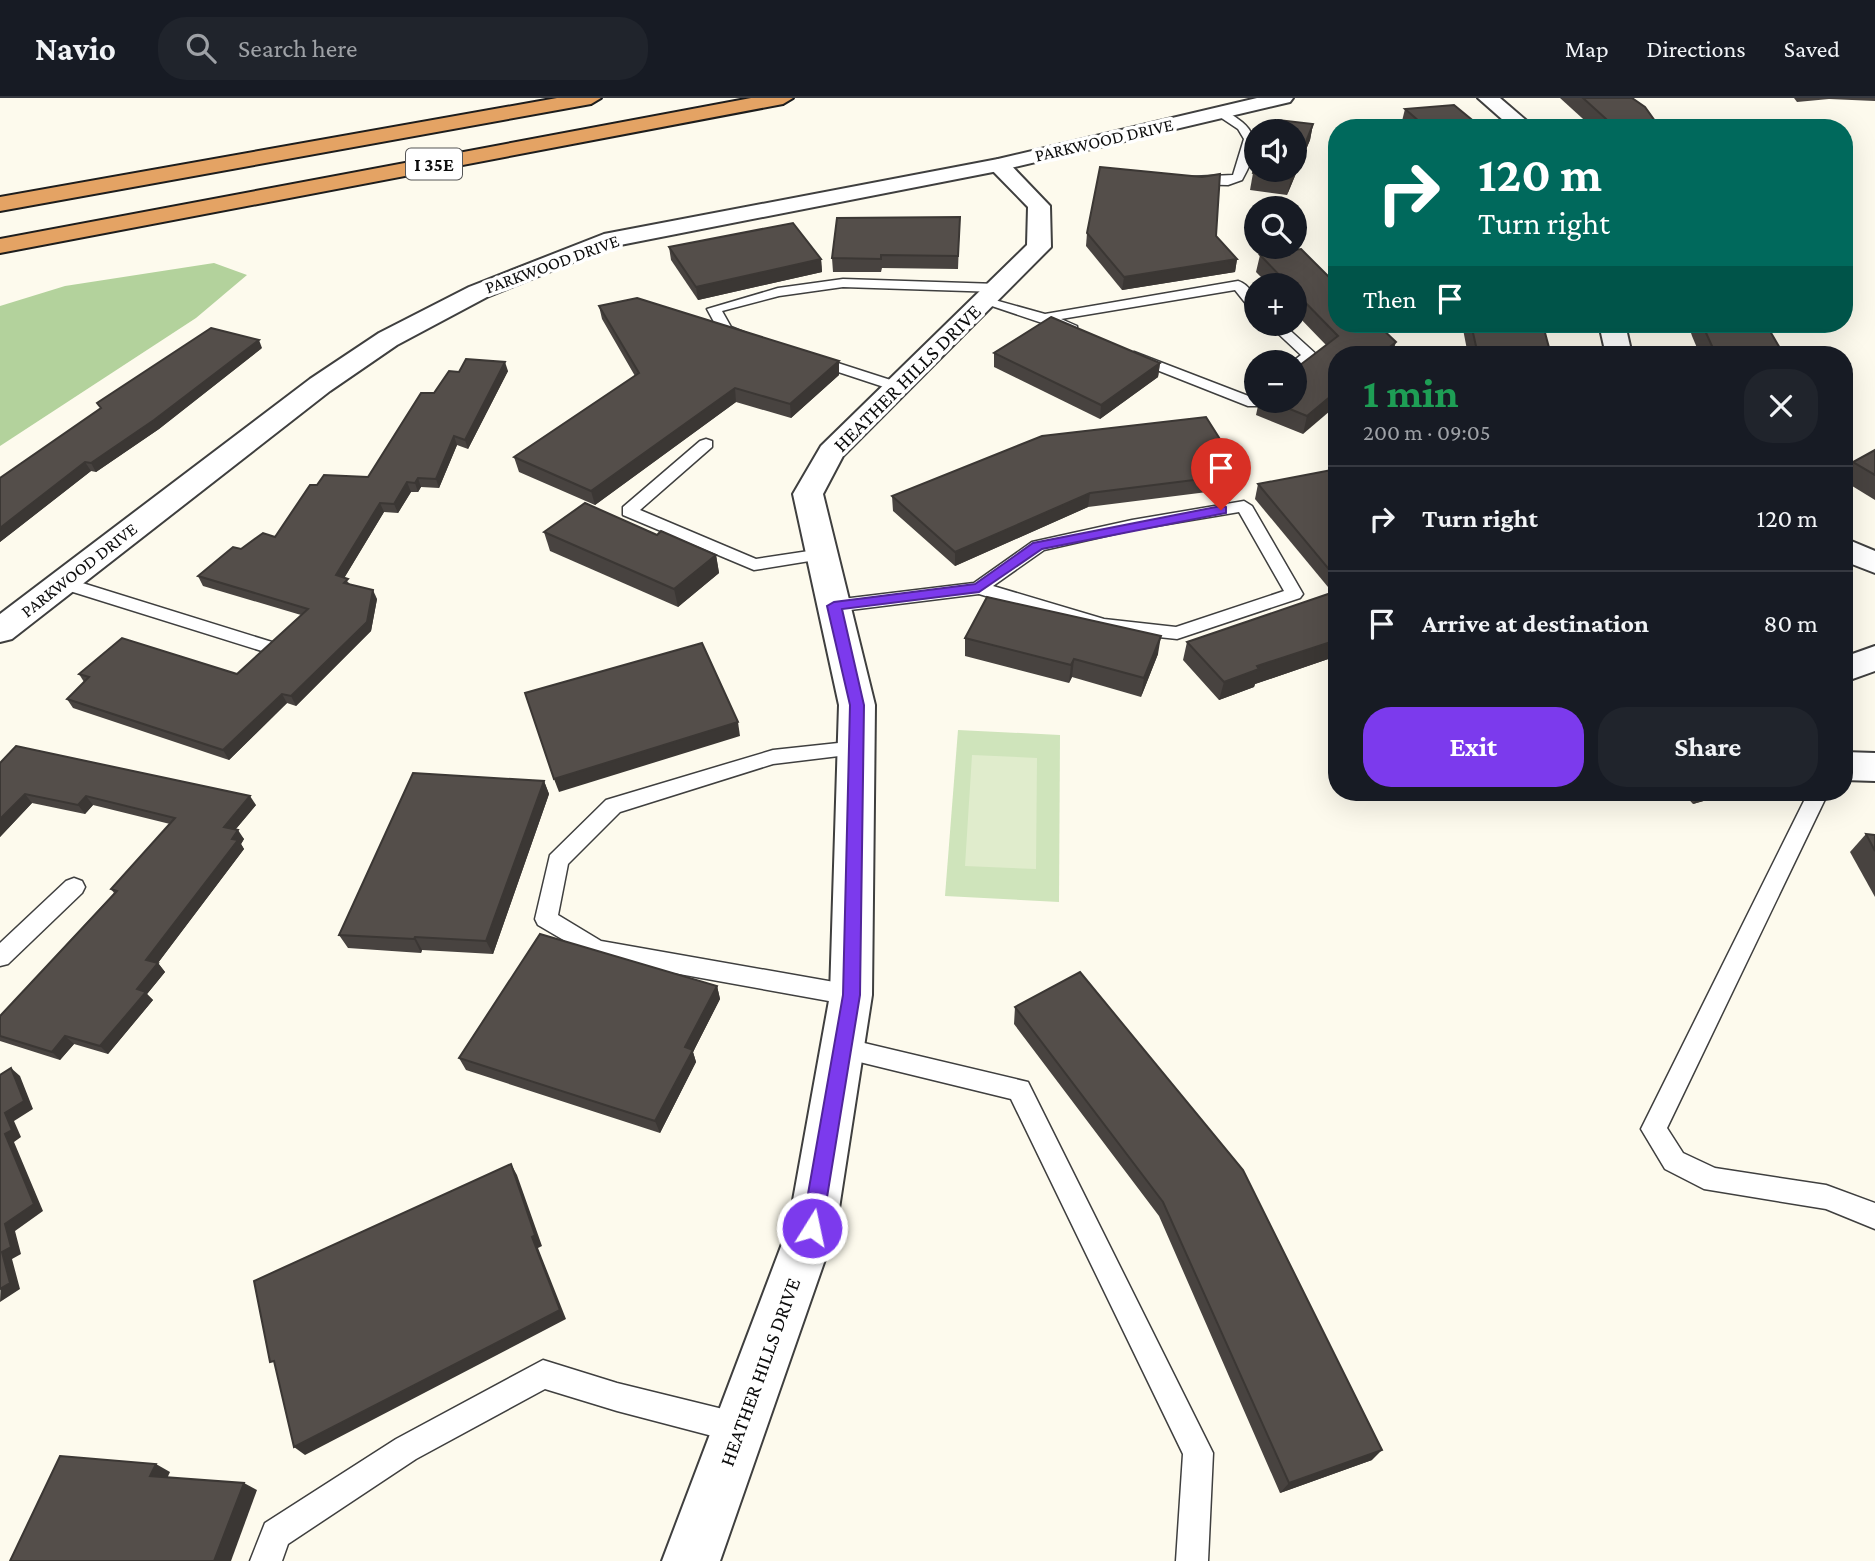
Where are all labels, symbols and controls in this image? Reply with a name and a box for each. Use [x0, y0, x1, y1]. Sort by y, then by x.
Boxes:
search box [158, 17, 648, 80]
icon: search [182, 29, 220, 67]
text: Navio [35, 30, 116, 67]
text: Search here [238, 34, 357, 63]
text: Map [1565, 35, 1609, 62]
text: Directions [1647, 35, 1746, 62]
text: Saved [1784, 35, 1840, 62]
street label: PARKWOOD DRIVE [1033, 114, 1175, 166]
map controls [1244, 119, 1307, 413]
button: sound [1244, 119, 1307, 182]
icon: right [1363, 147, 1454, 238]
text: 120 m [1478, 147, 1602, 202]
road number: I 35E [406, 148, 462, 180]
button: search [1244, 196, 1307, 259]
text: Turn right [1478, 205, 1610, 241]
street label: PARKWOOD DRIVE [482, 230, 622, 298]
button: + [1244, 273, 1307, 336]
icon: arrive [1431, 280, 1469, 318]
text: Then [1363, 285, 1417, 314]
street label: HEATHER HILLS DRIVE [828, 299, 986, 457]
button: − [1244, 350, 1307, 413]
text: 1 min [1363, 369, 1459, 416]
button: close [1744, 369, 1818, 443]
text: 200 m · 09:05 [1363, 419, 1491, 445]
pin [1191, 438, 1251, 510]
icon: arrive [1202, 449, 1240, 487]
icon: right [1363, 500, 1401, 538]
text: Turn right [1422, 504, 1538, 533]
text: 120 m [1757, 504, 1818, 533]
street label: PARKWOOD DRIVE [17, 518, 141, 621]
icon: arrive [1363, 605, 1401, 643]
text: Arrive at destination [1422, 609, 1649, 638]
text: 80 m [1764, 609, 1818, 638]
button: Exit [1363, 707, 1584, 787]
button: Share [1598, 707, 1818, 787]
position arrow [775, 1191, 849, 1265]
street label: HEATHER HILLS DRIVE [715, 1275, 805, 1469]

